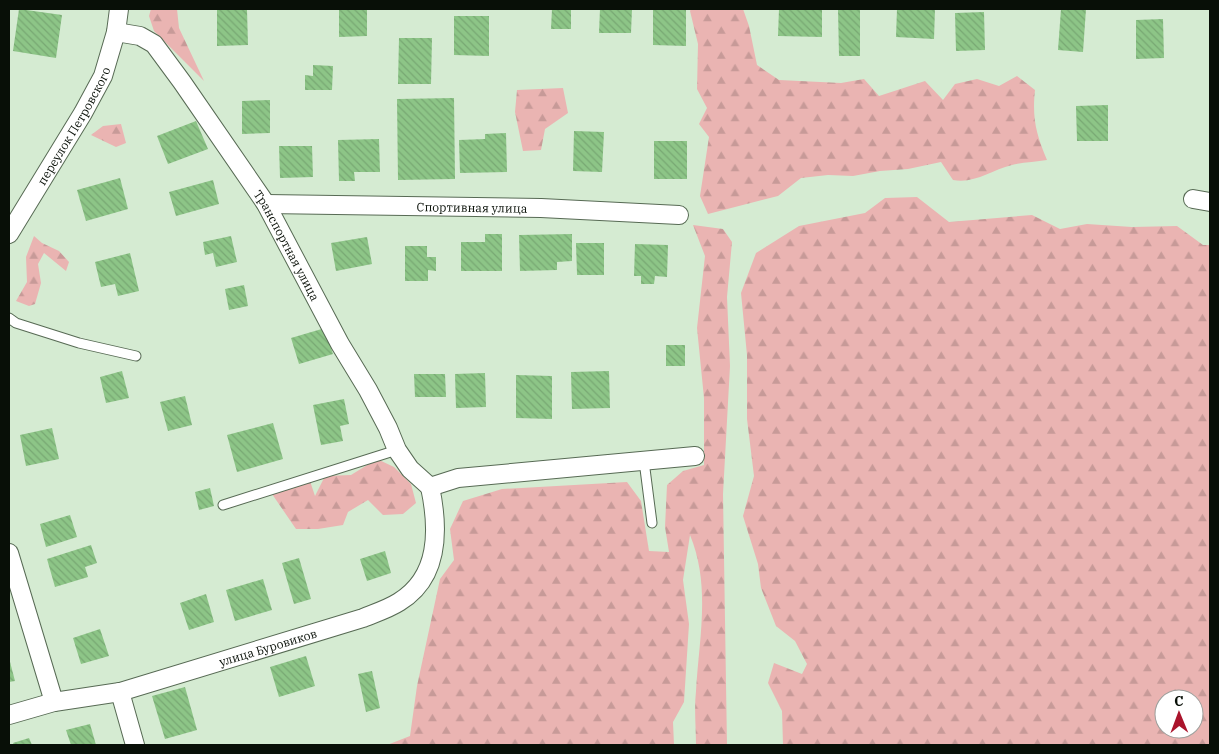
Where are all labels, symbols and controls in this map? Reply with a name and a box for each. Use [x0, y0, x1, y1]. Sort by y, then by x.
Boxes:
street label: переулок Петровского [33, 65, 113, 187]
street label: Транспортная улица [251, 187, 323, 304]
street label: Спортивная улица [417, 199, 528, 215]
street label: улица Буровиков [217, 625, 319, 669]
north arrow [1154, 689, 1204, 739]
text: С [1174, 692, 1184, 710]

